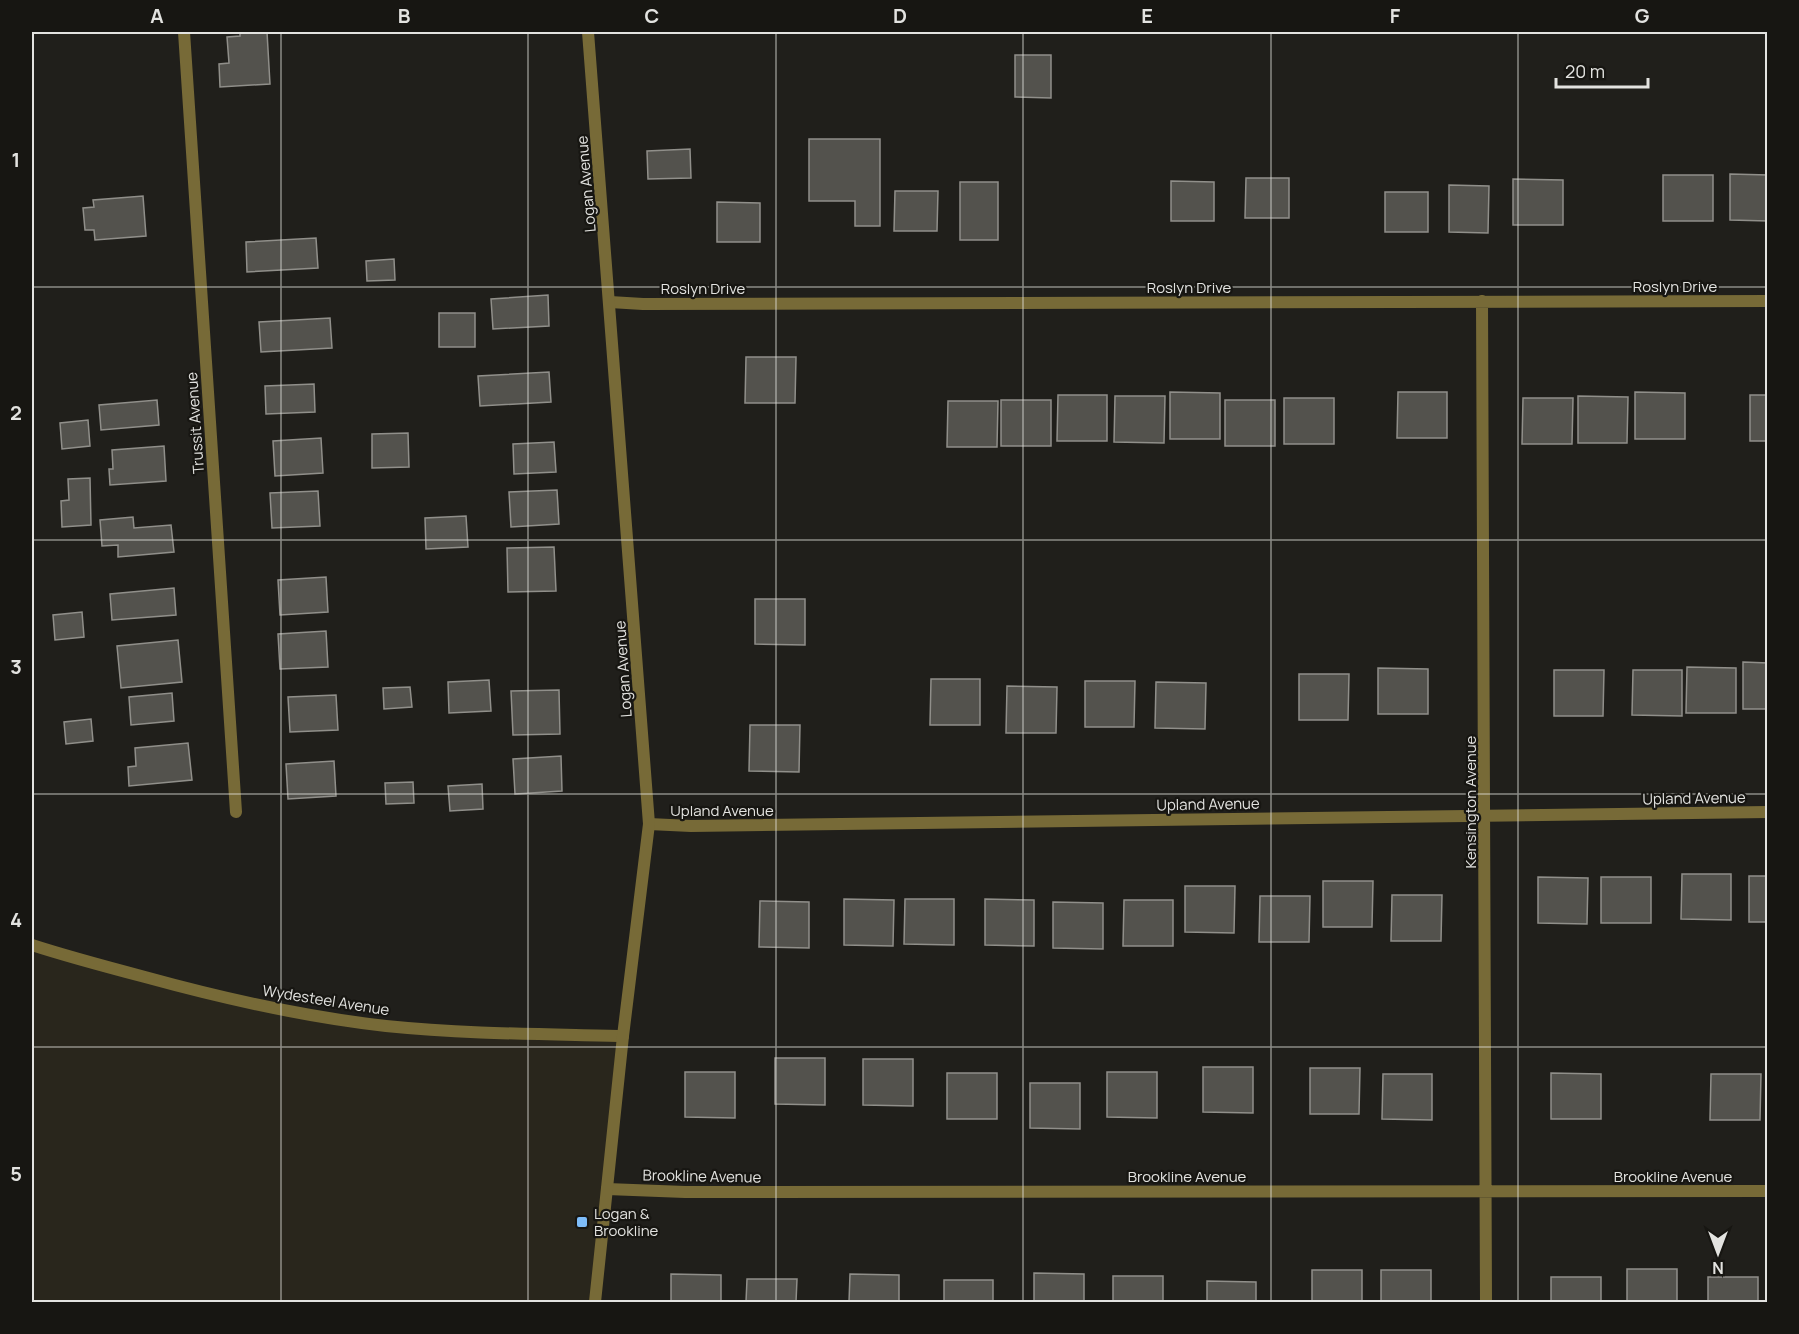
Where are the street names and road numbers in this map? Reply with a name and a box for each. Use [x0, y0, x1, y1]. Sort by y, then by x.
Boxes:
street label: Logan Avenue [571, 135, 601, 233]
street label: Roslyn Drive [1633, 276, 1717, 297]
street label: Roslyn Drive [1147, 277, 1231, 298]
street label: Roslyn Drive [661, 278, 745, 299]
street label: Trussit Avenue [181, 371, 209, 475]
street label: Logan Avenue [609, 620, 637, 718]
street label: Kensington Avenue [1460, 735, 1481, 868]
street label: Upland Avenue [1642, 787, 1746, 809]
street label: Upland Avenue [1156, 793, 1260, 815]
street label: Upland Avenue [670, 800, 774, 821]
street label: Wydesteel Avenue [261, 980, 391, 1020]
street label: Brookline Avenue [643, 1164, 762, 1188]
street label: Brookline Avenue [1128, 1166, 1247, 1187]
street label: Brookline Avenue [1614, 1166, 1733, 1187]

